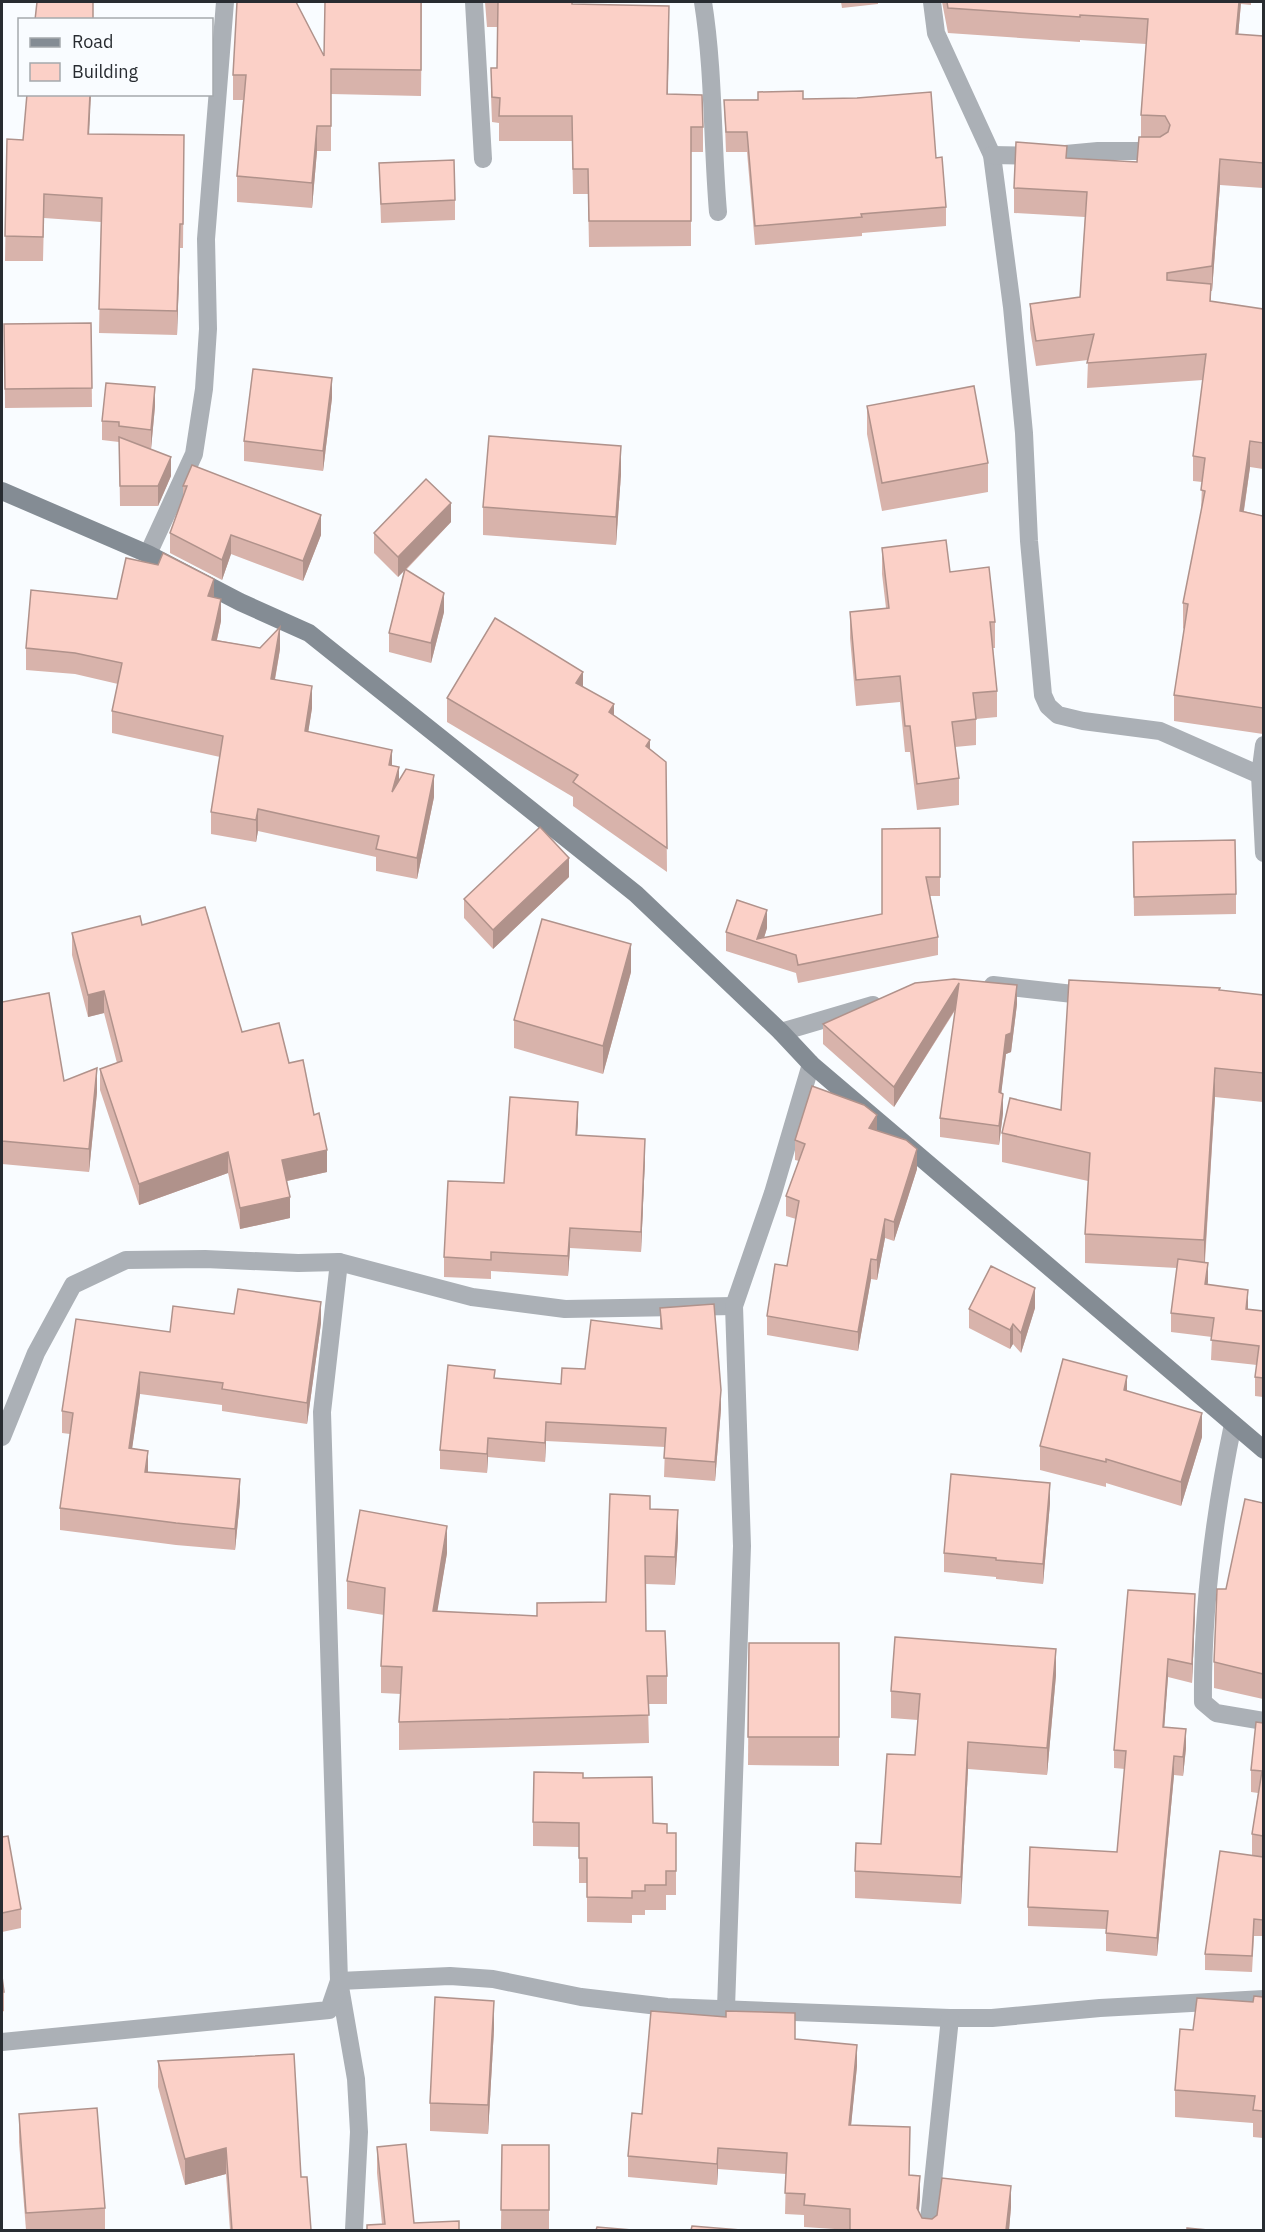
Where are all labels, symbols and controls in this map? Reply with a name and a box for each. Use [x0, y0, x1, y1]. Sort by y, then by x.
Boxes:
legend [18, 18, 213, 96]
text: Road [72, 30, 113, 53]
text: Building [72, 60, 139, 83]

